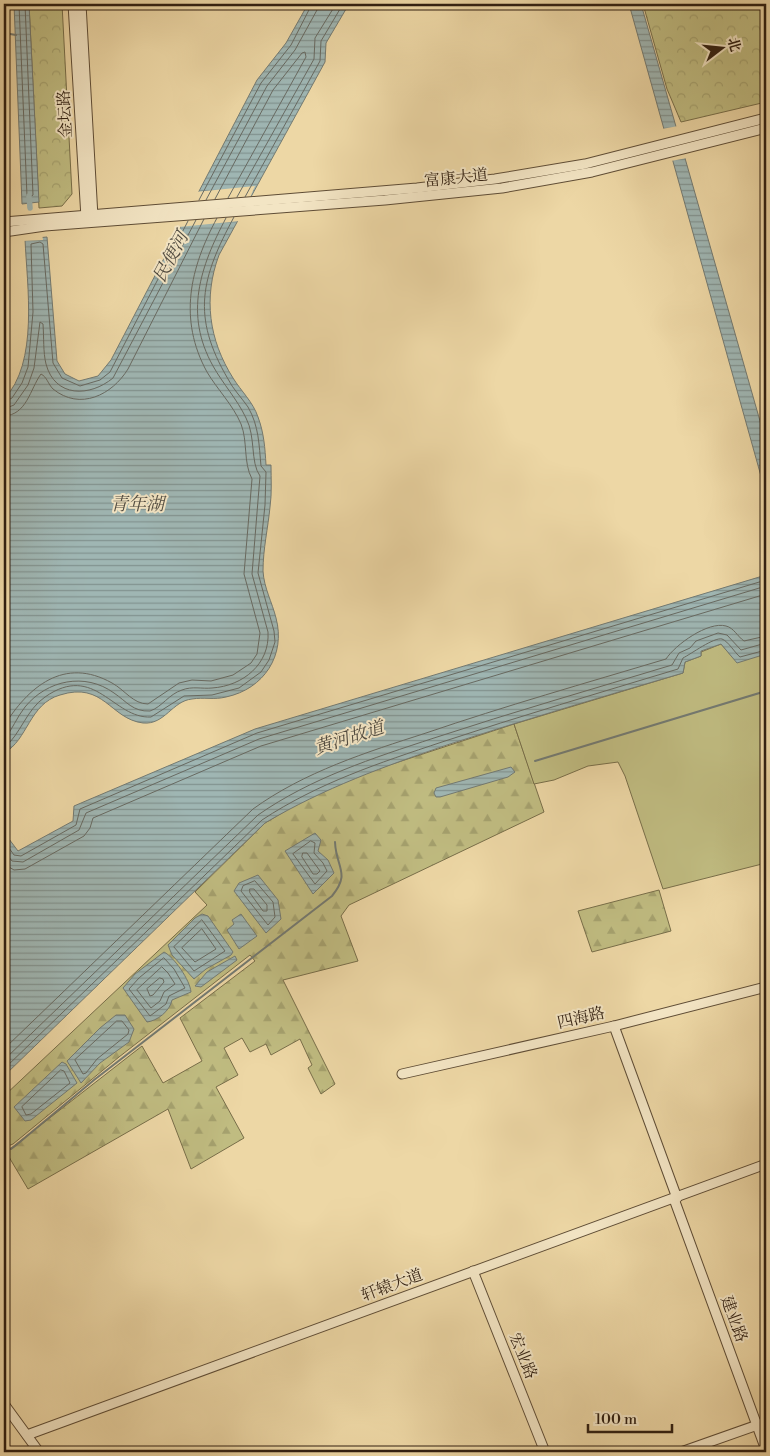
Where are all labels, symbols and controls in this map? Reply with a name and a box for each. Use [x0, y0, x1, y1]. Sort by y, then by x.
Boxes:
north arrow [698, 22, 748, 72]
text: 北 [723, 35, 744, 54]
street label: 金坛路 [54, 90, 76, 138]
street label: 富康大道 [423, 165, 489, 191]
water label: 民便河 [148, 225, 195, 286]
water label: 青年湖 [110, 493, 167, 516]
water label: 黄河故道 [311, 715, 390, 760]
street label: 四海路 [555, 1003, 607, 1033]
street label: 轩辕大道 [359, 1265, 425, 1305]
street label: 建业路 [716, 1293, 752, 1345]
street label: 宏业路 [505, 1330, 541, 1382]
scale bar [588, 1401, 671, 1433]
text: 100 m [595, 1410, 637, 1429]

